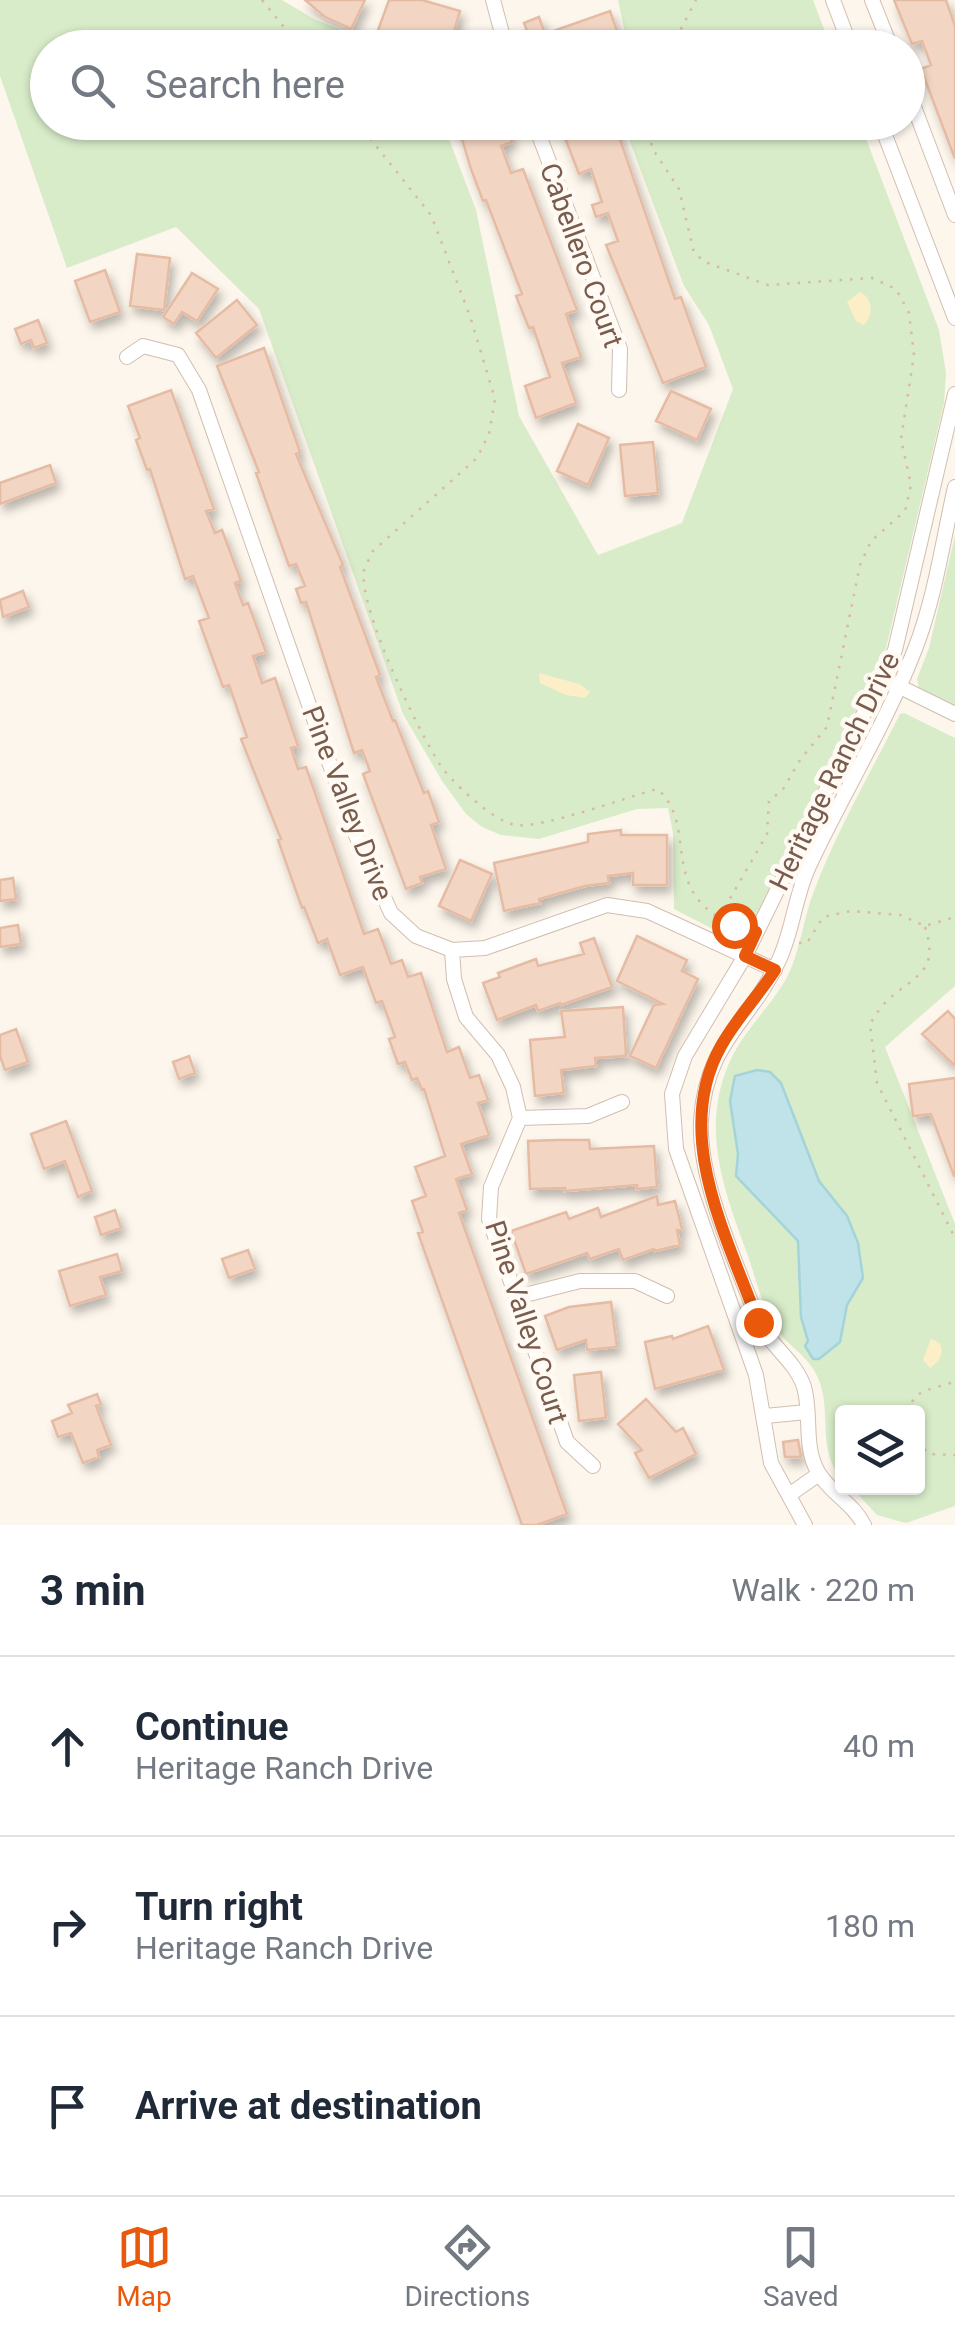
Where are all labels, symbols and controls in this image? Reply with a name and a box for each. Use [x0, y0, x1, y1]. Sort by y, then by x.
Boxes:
search box [30, 30, 925, 140]
icon: search [65, 58, 120, 113]
text: Search here [145, 63, 345, 107]
street label: Cabellero Court [533, 159, 630, 352]
street label: Heritage Ranch Drive [762, 647, 906, 896]
street label: Pine Valley Drive [295, 701, 400, 905]
route start [712, 903, 758, 949]
street label: Pine Valley Court [478, 1216, 575, 1428]
route end [736, 1300, 782, 1346]
map controls [835, 1405, 925, 1495]
button: layers [835, 1405, 925, 1495]
text: 3 min [40, 1566, 146, 1615]
text: Walk · 220 m [732, 1571, 915, 1609]
text: Continue [135, 1705, 289, 1749]
icon: ahead [40, 1719, 95, 1774]
text: 40 m [843, 1727, 915, 1765]
text: Heritage Ranch Drive [135, 1749, 433, 1787]
text: Turn right [135, 1885, 303, 1929]
icon: right [40, 1899, 95, 1954]
text: 180 m [825, 1907, 915, 1945]
text: Heritage Ranch Drive [135, 1929, 433, 1967]
icon: arrive [40, 2079, 95, 2134]
text: Arrive at destination [135, 2084, 482, 2128]
tab: Map [116, 2220, 172, 2313]
tab: Directions [404, 2220, 530, 2313]
tab: Saved [763, 2220, 839, 2313]

